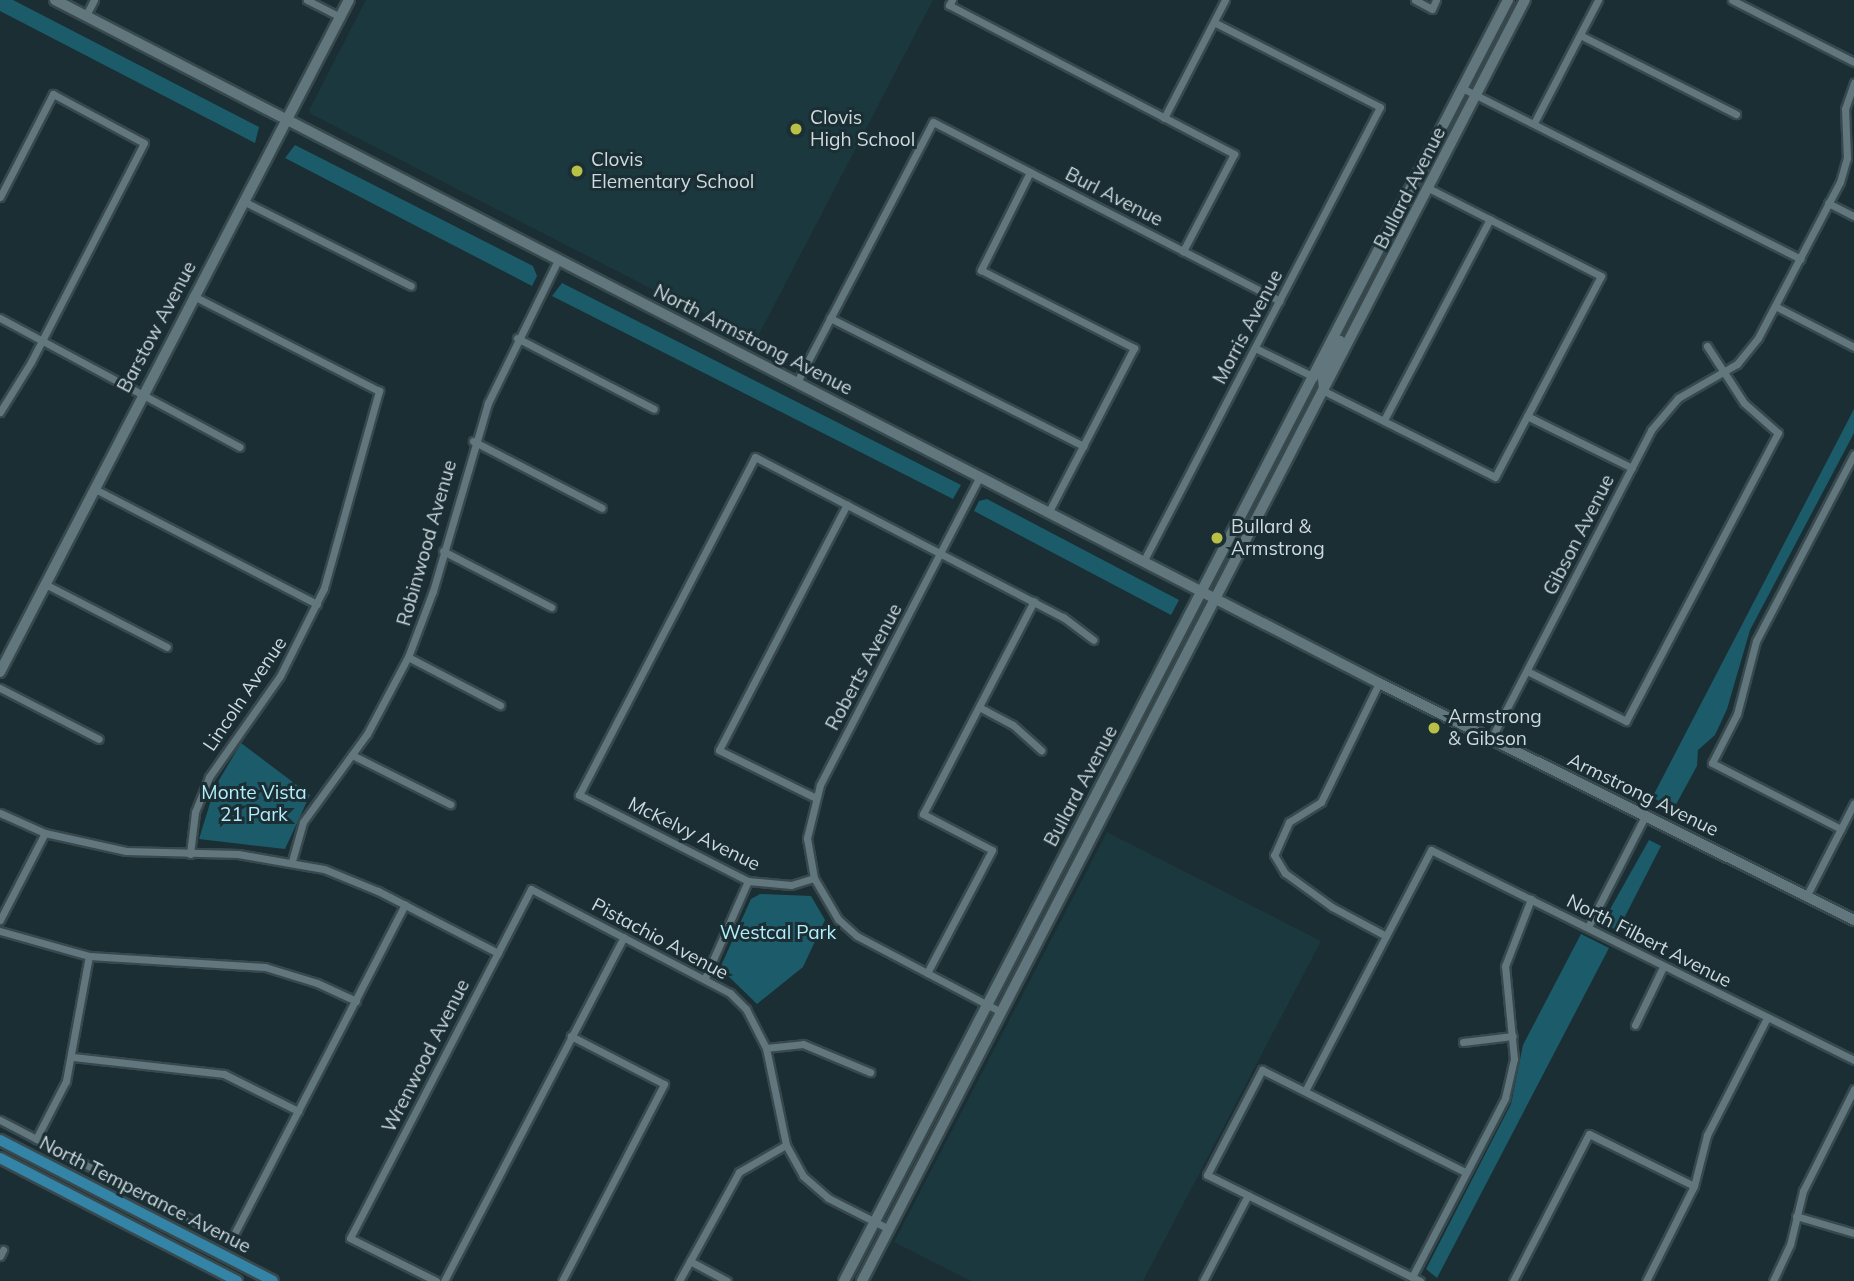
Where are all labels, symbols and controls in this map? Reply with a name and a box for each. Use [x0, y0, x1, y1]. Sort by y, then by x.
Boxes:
place label: Clovis High School [810, 107, 915, 151]
marker: Clovis High School [788, 121, 804, 137]
street label: Bullard Avenue [1370, 123, 1450, 253]
place label: Clovis Elementary School [591, 149, 754, 193]
marker: Clovis Elementary School [569, 163, 585, 179]
street label: Burl Avenue [1061, 163, 1167, 231]
street label: Barstow Avenue [113, 257, 201, 397]
street label: Morris Avenue [1208, 266, 1288, 388]
street label: North Armstrong Avenue [650, 280, 856, 400]
street label: Robinwood Avenue [392, 458, 462, 628]
street label: Gibson Avenue [1539, 471, 1619, 599]
place label: Bullard & Armstrong [1231, 516, 1325, 560]
marker: Bullard & Armstrong [1209, 530, 1225, 546]
street label: Roberts Avenue [821, 600, 907, 734]
street label: Lincoln Avenue [198, 633, 292, 755]
place label: Armstrong & Gibson [1448, 706, 1542, 750]
marker: Armstrong & Gibson [1426, 720, 1442, 736]
street label: Bullard Avenue [1040, 722, 1122, 850]
street label: Armstrong Avenue [1564, 749, 1722, 841]
park label: Monte Vista 21 Park [201, 782, 307, 826]
street label: McKelvy Avenue [624, 792, 764, 876]
street label: North Filbert Avenue [1563, 890, 1735, 992]
street label: Pistachio Avenue [588, 893, 732, 985]
park label: Westcal Park [720, 922, 836, 944]
street label: Wrenwood Avenue [378, 976, 474, 1136]
street label: North Temperance Avenue [36, 1132, 254, 1258]

